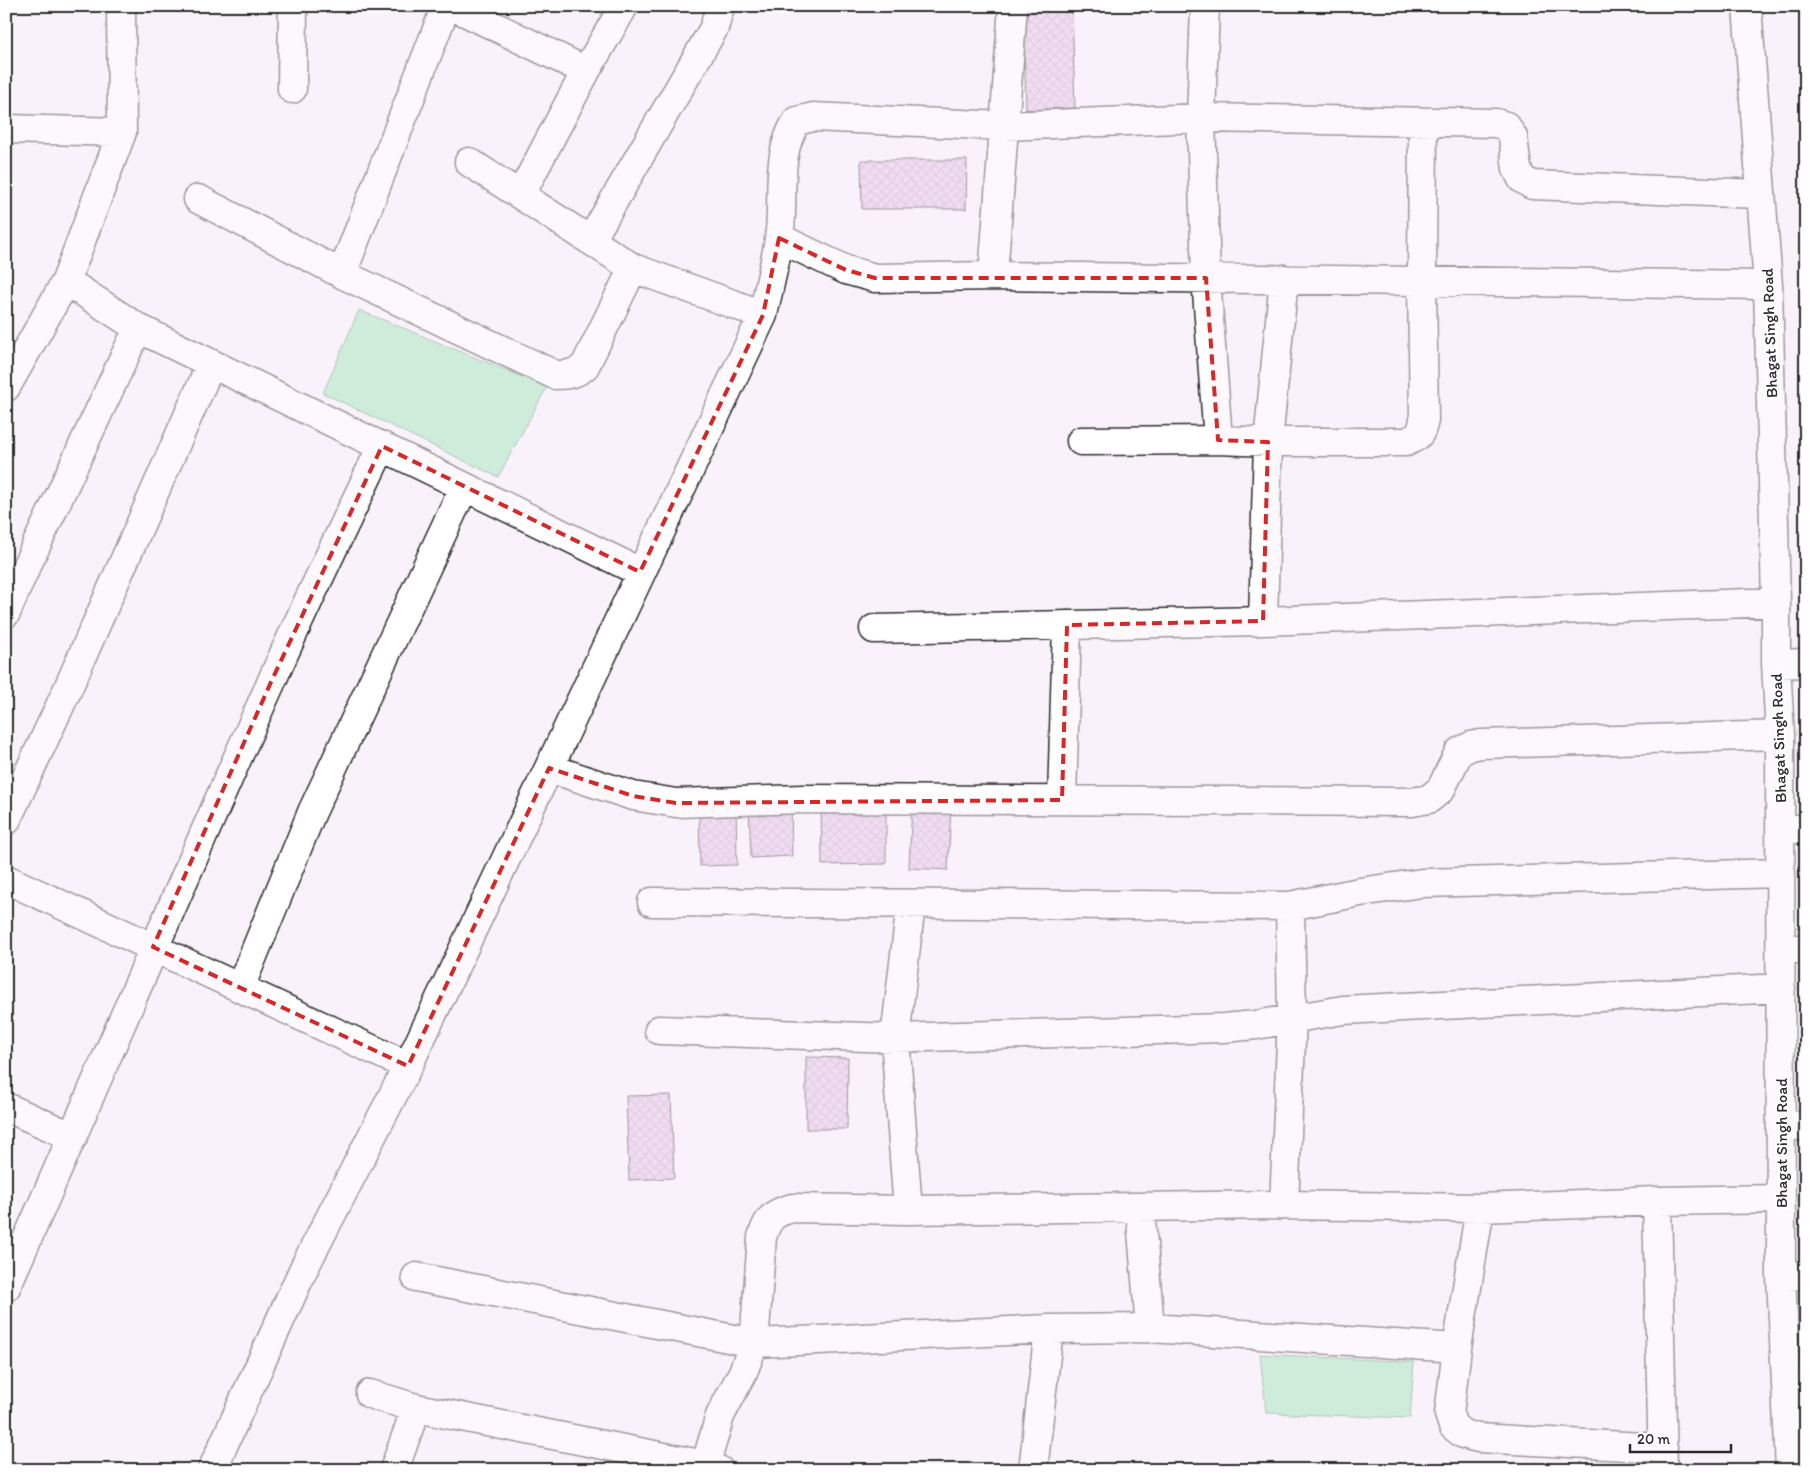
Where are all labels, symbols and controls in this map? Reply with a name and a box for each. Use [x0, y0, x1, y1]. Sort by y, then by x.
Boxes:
street label: Bhagat Singh Road [1758, 268, 1781, 398]
street label: Bhagat Singh Road [1767, 673, 1790, 803]
street label: Bhagat Singh Road [1772, 1078, 1791, 1208]
scale bar [1630, 1421, 1731, 1453]
text: 20 m [1637, 1430, 1671, 1448]

